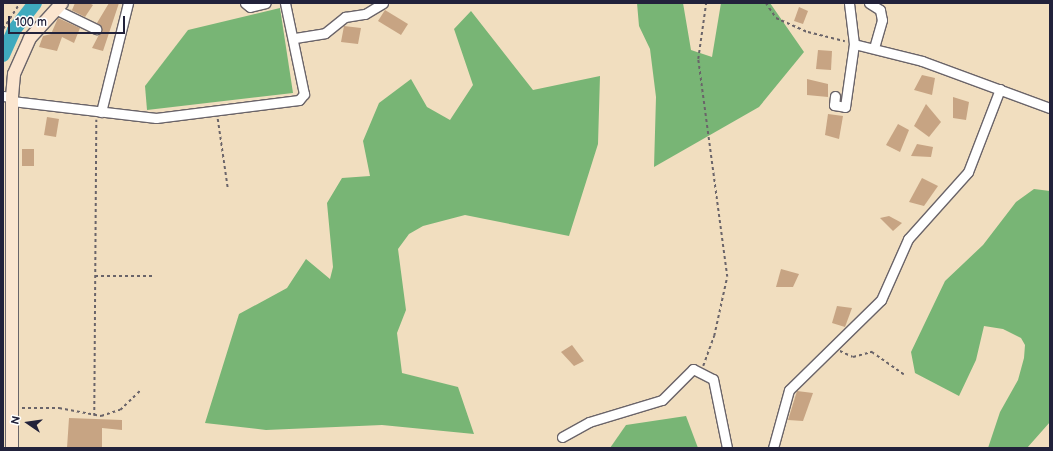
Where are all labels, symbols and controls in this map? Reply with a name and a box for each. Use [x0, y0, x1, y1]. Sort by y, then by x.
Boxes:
scale bar [10, 8, 127, 34]
text: 100 m [15, 15, 47, 30]
north arrow [8, 403, 48, 443]
text: N [9, 415, 23, 426]

